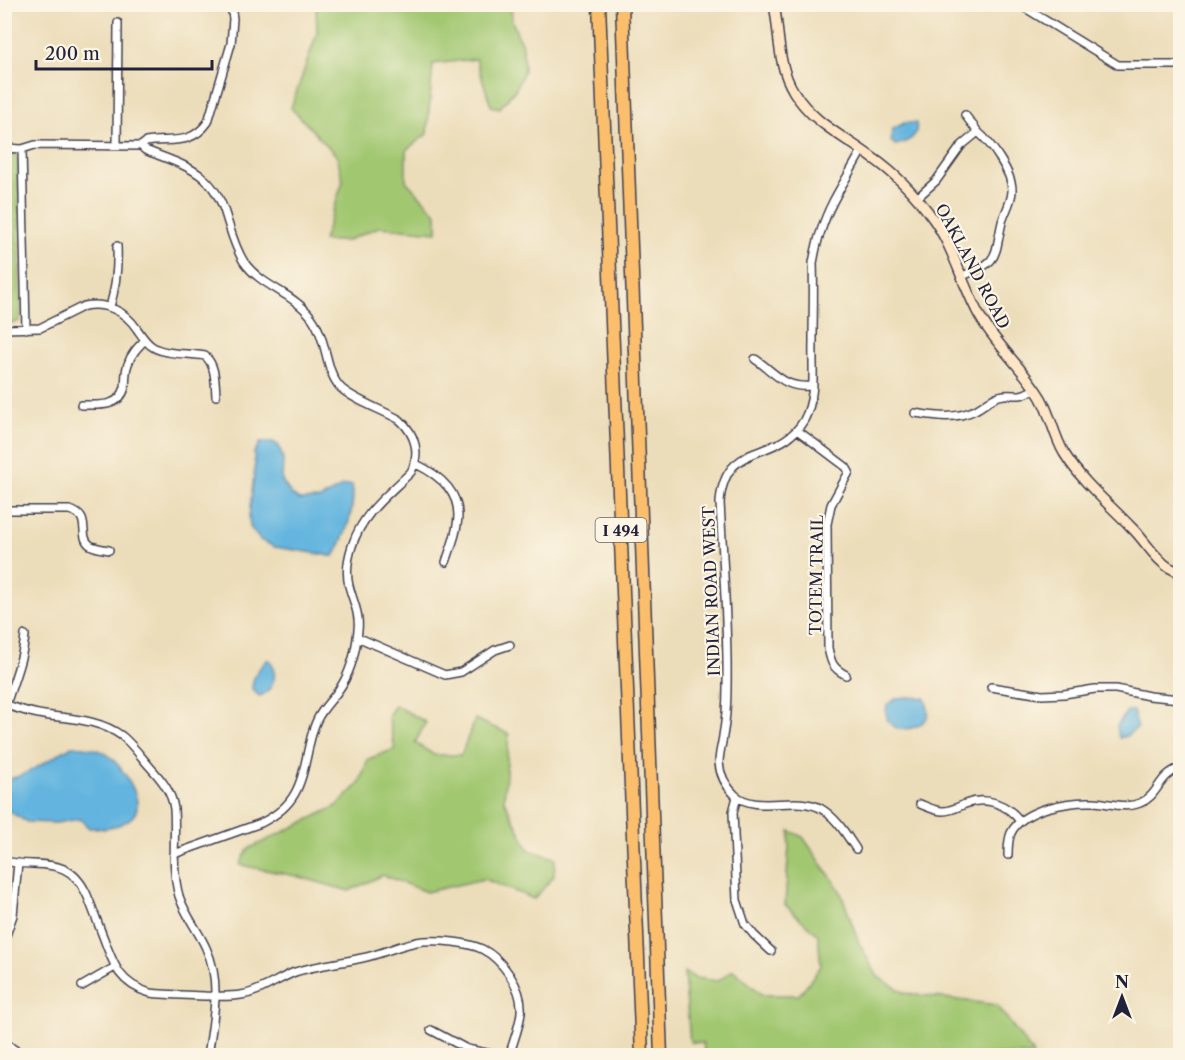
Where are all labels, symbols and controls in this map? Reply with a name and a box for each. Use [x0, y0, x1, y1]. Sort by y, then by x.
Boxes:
scale bar [36, 33, 212, 71]
text: 200 m [45, 43, 100, 65]
street label: OAKLAND ROAD [932, 200, 1014, 332]
street label: INDIAN ROAD WEST [698, 506, 724, 676]
street label: TOTEM TRAIL [805, 514, 827, 635]
road number: I 494 [596, 518, 646, 542]
north arrow [1092, 967, 1152, 1027]
text: N [1115, 972, 1129, 992]

